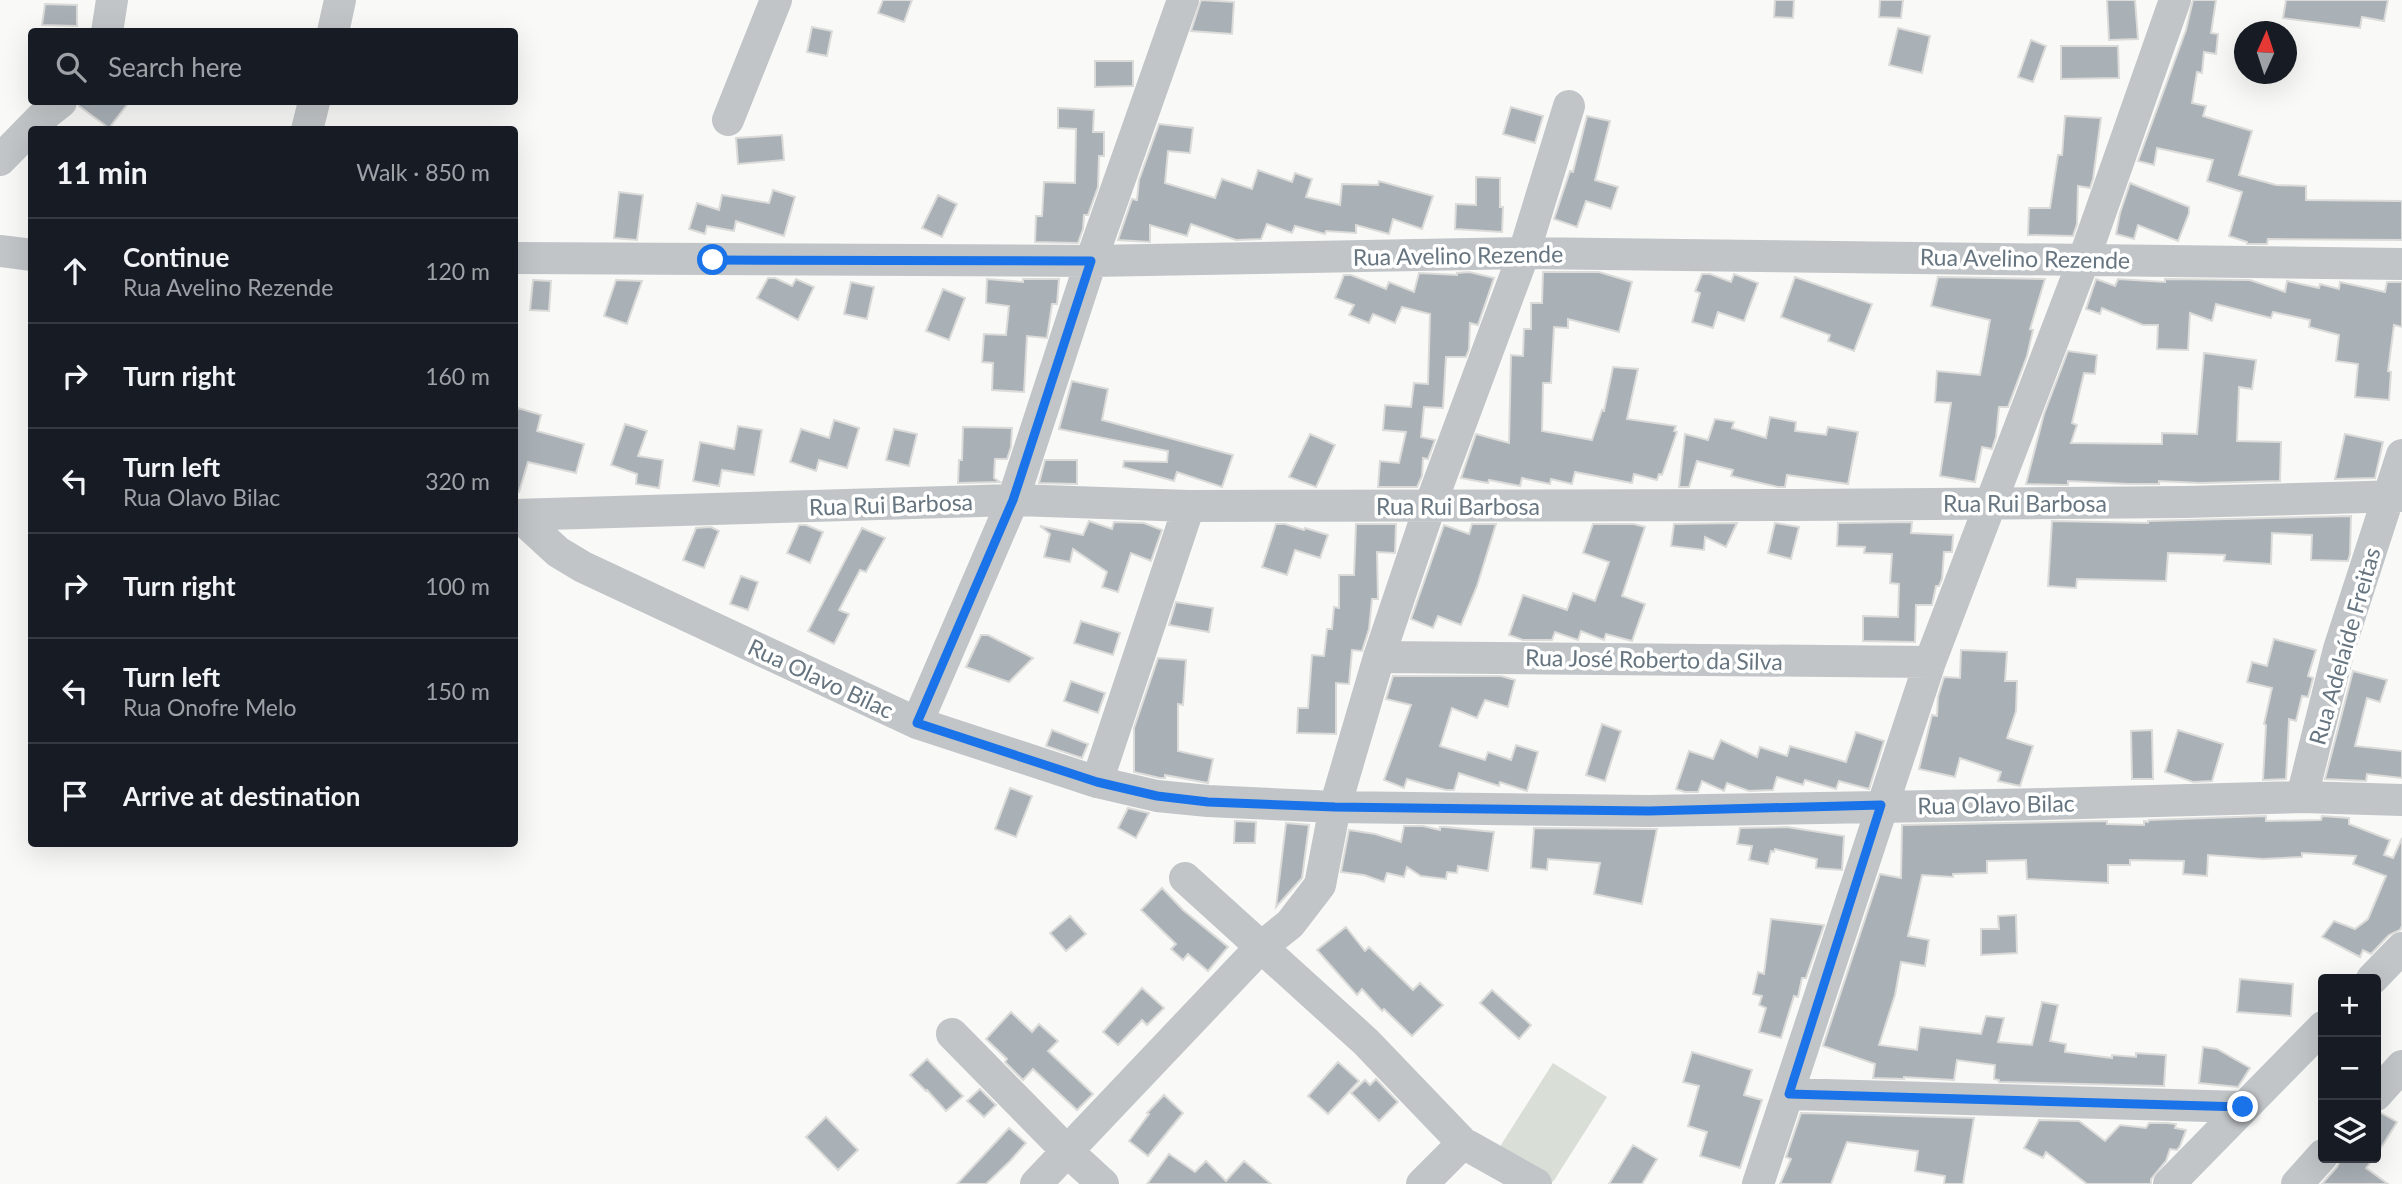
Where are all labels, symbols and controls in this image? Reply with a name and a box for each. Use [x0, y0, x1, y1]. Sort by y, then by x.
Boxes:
north arrow [2234, 21, 2297, 84]
search box [28, 28, 518, 105]
icon: search [52, 48, 90, 86]
text: Search here [108, 51, 242, 83]
text: 11 min [56, 154, 148, 190]
text: Walk · 850 m [356, 158, 490, 186]
street label: Rua Avelino Rezende [1353, 239, 1563, 271]
text: Continue [123, 241, 229, 273]
street label: Rua Avelino Rezende [1920, 242, 2130, 274]
route start [697, 244, 728, 275]
icon: ahead [56, 252, 94, 290]
text: 120 m [425, 257, 490, 285]
text: Rua Avelino Rezende [123, 273, 333, 301]
icon: right [56, 357, 94, 395]
text: Turn right [123, 360, 236, 392]
text: 160 m [425, 362, 490, 390]
text: Turn left [123, 451, 220, 483]
icon: left [56, 462, 94, 500]
text: 320 m [425, 467, 490, 495]
text: Rua Olavo Bilac [123, 483, 280, 511]
street label: Rua Rui Barbosa [809, 487, 973, 521]
street label: Rua Rui Barbosa [1943, 489, 2107, 517]
street label: Rua Rui Barbosa [1376, 492, 1540, 520]
street label: Rua Adelaíde Freitas [2302, 544, 2386, 748]
icon: right [56, 567, 94, 605]
text: Turn right [123, 570, 236, 602]
text: 100 m [425, 572, 490, 600]
street label: Rua Olavo Bilac [744, 632, 898, 724]
street label: Rua José Roberto da Silva [1525, 643, 1783, 675]
text: Turn left [123, 661, 220, 693]
icon: left [56, 672, 94, 710]
text: 150 m [425, 677, 490, 705]
text: Rua Onofre Melo [123, 693, 297, 721]
icon: arrive [56, 777, 94, 815]
text: Arrive at destination [123, 780, 360, 812]
street label: Rua Olavo Bilac [1917, 789, 2075, 819]
map controls [2318, 974, 2381, 1163]
button: + [2318, 974, 2381, 1037]
button: − [2318, 1037, 2381, 1100]
route end [2227, 1091, 2258, 1122]
button: layers [2318, 1100, 2381, 1163]

